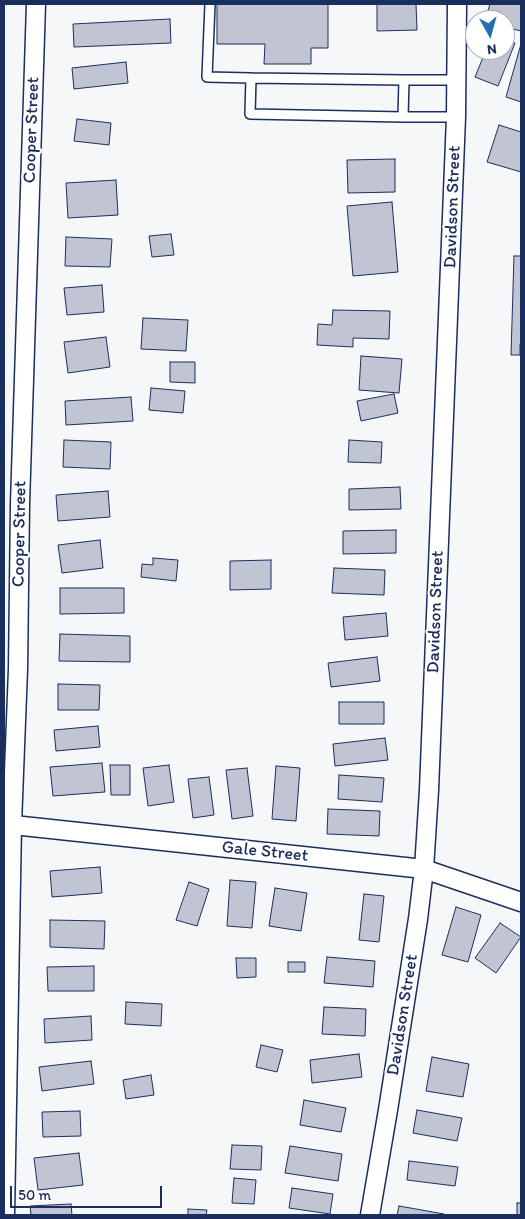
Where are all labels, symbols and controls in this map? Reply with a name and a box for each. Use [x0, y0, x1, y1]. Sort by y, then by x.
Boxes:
north arrow [465, 10, 515, 60]
text: N [486, 40, 498, 58]
street label: Cooper Street [19, 76, 45, 184]
street label: Davidson Street [440, 145, 466, 269]
street label: Cooper Street [8, 481, 32, 587]
street label: Davidson Street [423, 550, 449, 674]
street label: Gale Street [221, 837, 309, 867]
street label: Davidson Street [383, 953, 423, 1077]
scale bar [12, 1176, 165, 1208]
text: 50 m [18, 1186, 51, 1204]

